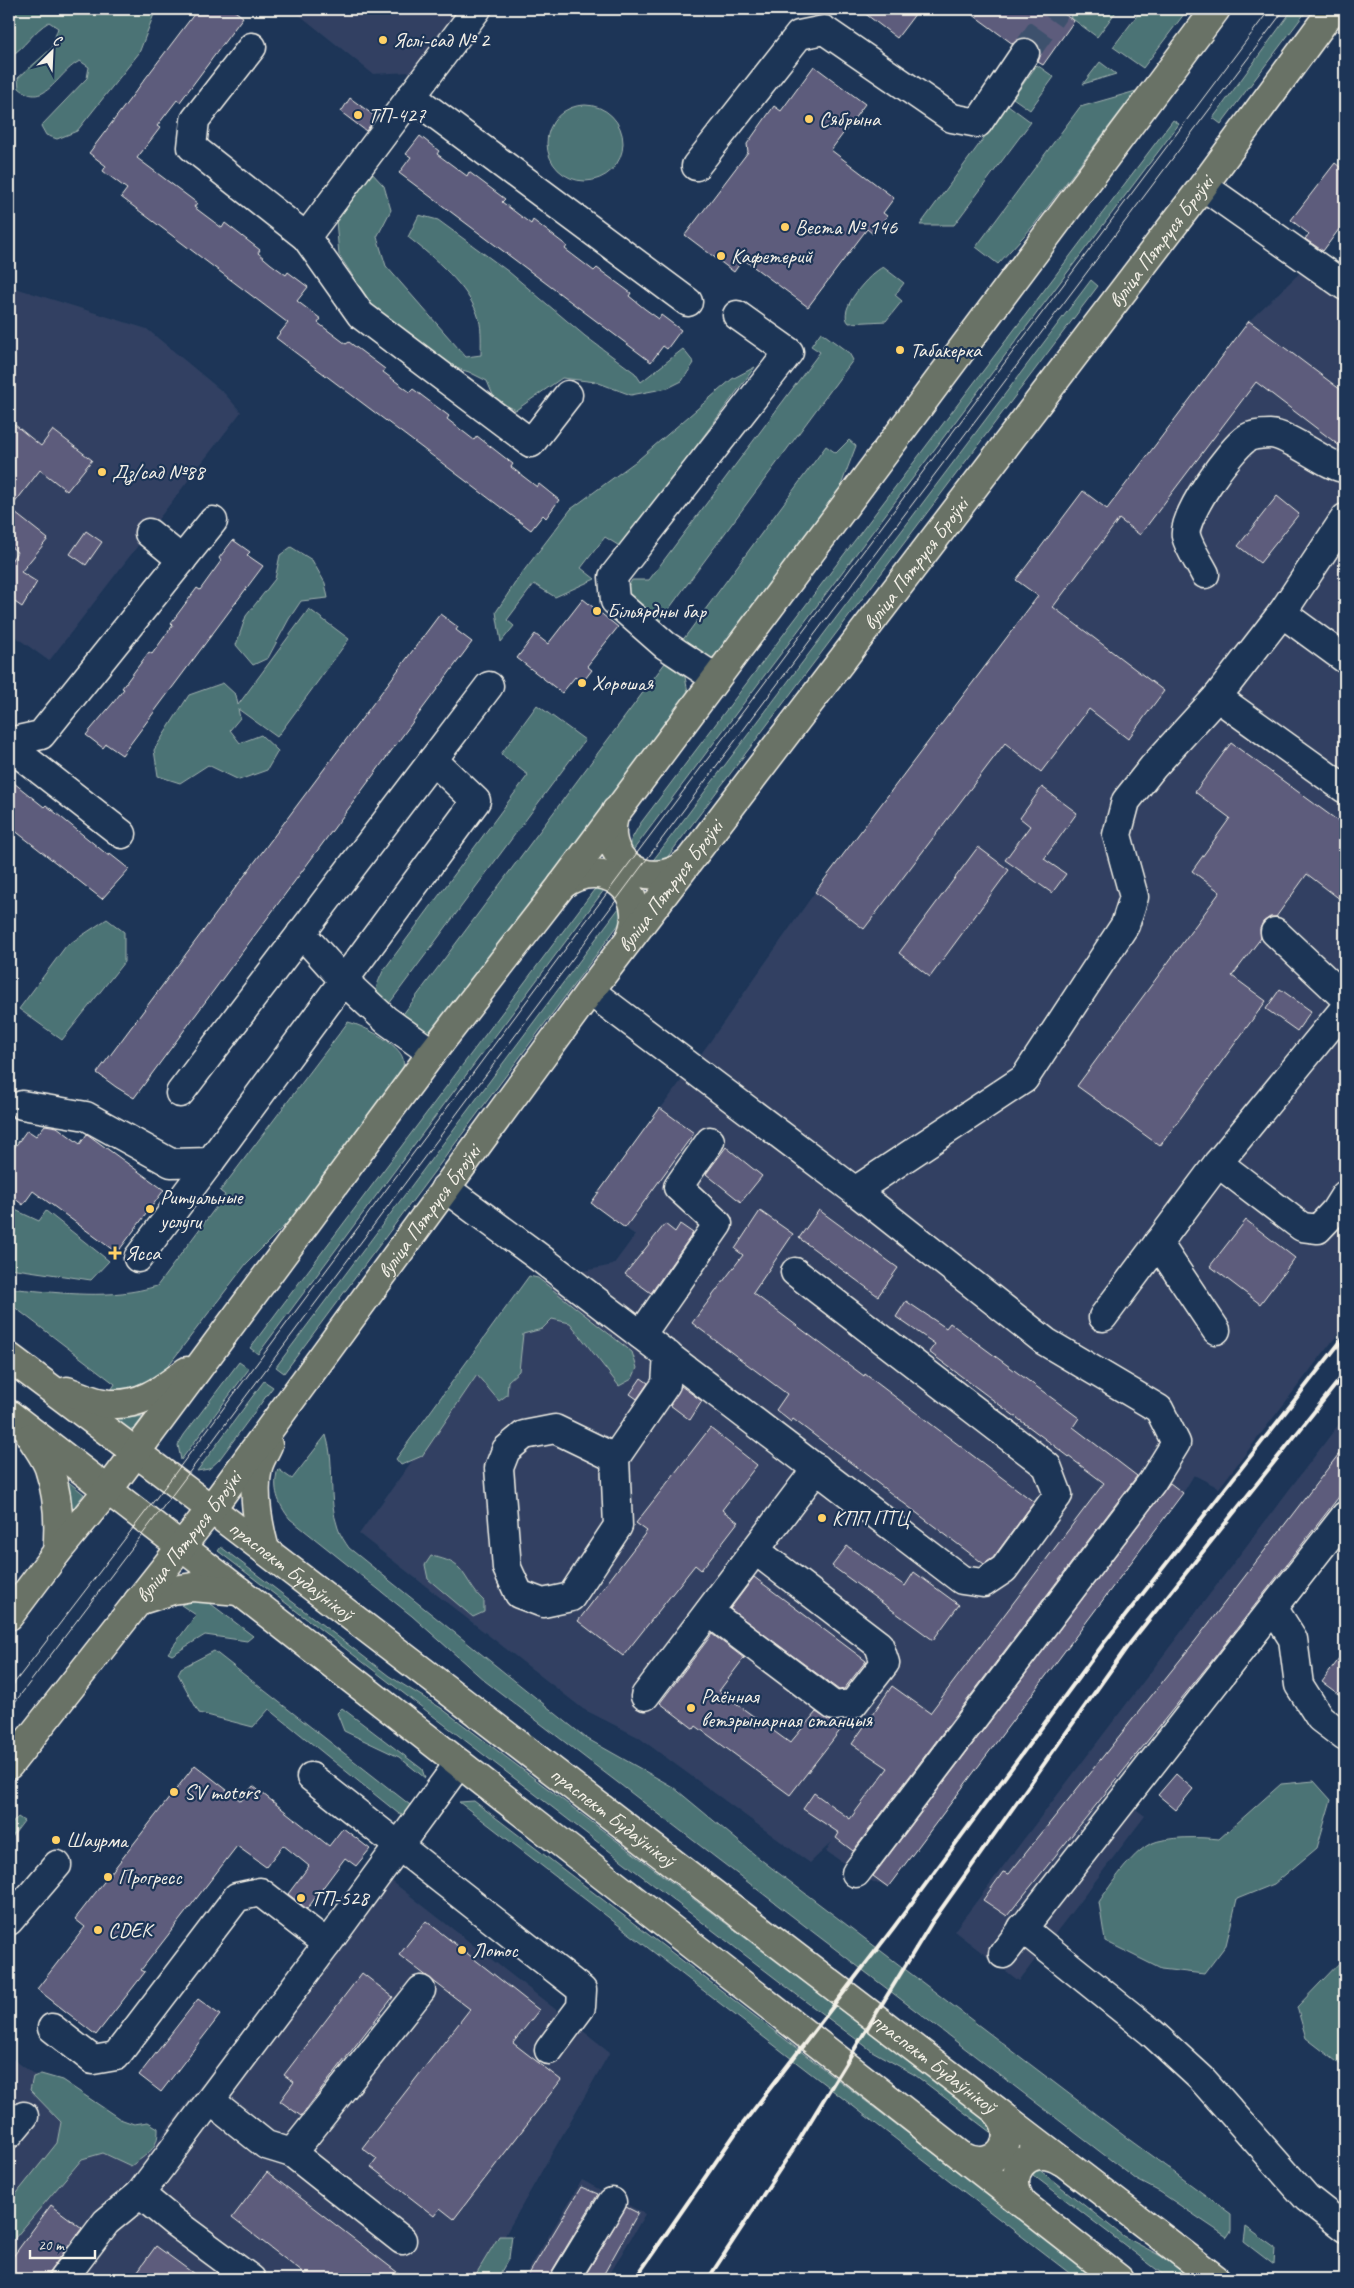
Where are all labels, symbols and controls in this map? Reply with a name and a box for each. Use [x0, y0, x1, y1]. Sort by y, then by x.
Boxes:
place label: Яслі-сад № 2 [393, 27, 491, 53]
north arrow [28, 28, 78, 78]
text: С [50, 31, 66, 51]
marker: Яслі-сад № 2 [377, 34, 389, 46]
place label: ТП-427 [368, 102, 427, 128]
place label: Сябрына [819, 106, 882, 132]
marker: ТП-427 [352, 109, 364, 121]
marker: Сябрына [803, 113, 815, 125]
street label: вуліца Пятруся Броўкі [1102, 168, 1221, 313]
place label: Веста № 146 [795, 214, 898, 240]
marker: Веста № 146 [779, 221, 791, 233]
place label: Кафетерий [731, 243, 813, 269]
marker: Кафетерий [715, 250, 727, 262]
place label: Табакерка [910, 337, 983, 363]
marker: Табакерка [894, 344, 906, 356]
place label: Дз/сад №88 [112, 459, 207, 486]
marker: Дз/сад №88 [96, 466, 108, 478]
street label: вуліца Пятруся Броўкі [857, 490, 976, 635]
place label: Більярдны бар [607, 598, 707, 624]
marker: Більярдны бар [591, 605, 603, 617]
place label: Хорошая [592, 670, 654, 696]
marker: Хорошая [576, 677, 588, 689]
street label: вуліца Пятруся Броўкі [612, 812, 730, 957]
street label: вуліца Пятруся Броўкі [371, 1137, 488, 1283]
place label: Ритуальные услуги [158, 1184, 245, 1234]
marker: Ритуальные услуги [144, 1203, 156, 1215]
place label: Ясса [125, 1240, 162, 1266]
marker: Ясса [109, 1247, 121, 1259]
street label: вуліца Пятруся Броўкі [129, 1464, 249, 1608]
place label: КПП ПТЦ [832, 1505, 911, 1531]
marker: КПП ПТЦ [816, 1512, 828, 1524]
street label: праспект Будаўнікоў [224, 1515, 360, 1627]
place label: Раённая ветэрынарная станцыя [701, 1683, 874, 1733]
marker: Раённая ветэрынарная станцыя [685, 1702, 697, 1714]
street label: праспект Будаўнікоў [545, 1761, 681, 1874]
place label: SV motors [184, 1779, 261, 1805]
marker: SV motors [168, 1786, 180, 1798]
place label: Шаурма [66, 1827, 130, 1853]
marker: Шаурма [50, 1834, 62, 1846]
place label: Прогресс [118, 1864, 183, 1890]
marker: Прогресс [102, 1871, 114, 1883]
place label: ТП-528 [311, 1885, 371, 1911]
marker: ТП-528 [295, 1892, 307, 1904]
place label: CDEK [108, 1917, 155, 1943]
marker: CDEK [92, 1924, 104, 1936]
place label: Лотос [472, 1937, 519, 1963]
marker: Лотос [456, 1944, 468, 1956]
street label: праспект Будаўнікоў [867, 2007, 1003, 2120]
scale bar [30, 2228, 95, 2260]
text: 20 m [38, 2236, 65, 2255]

